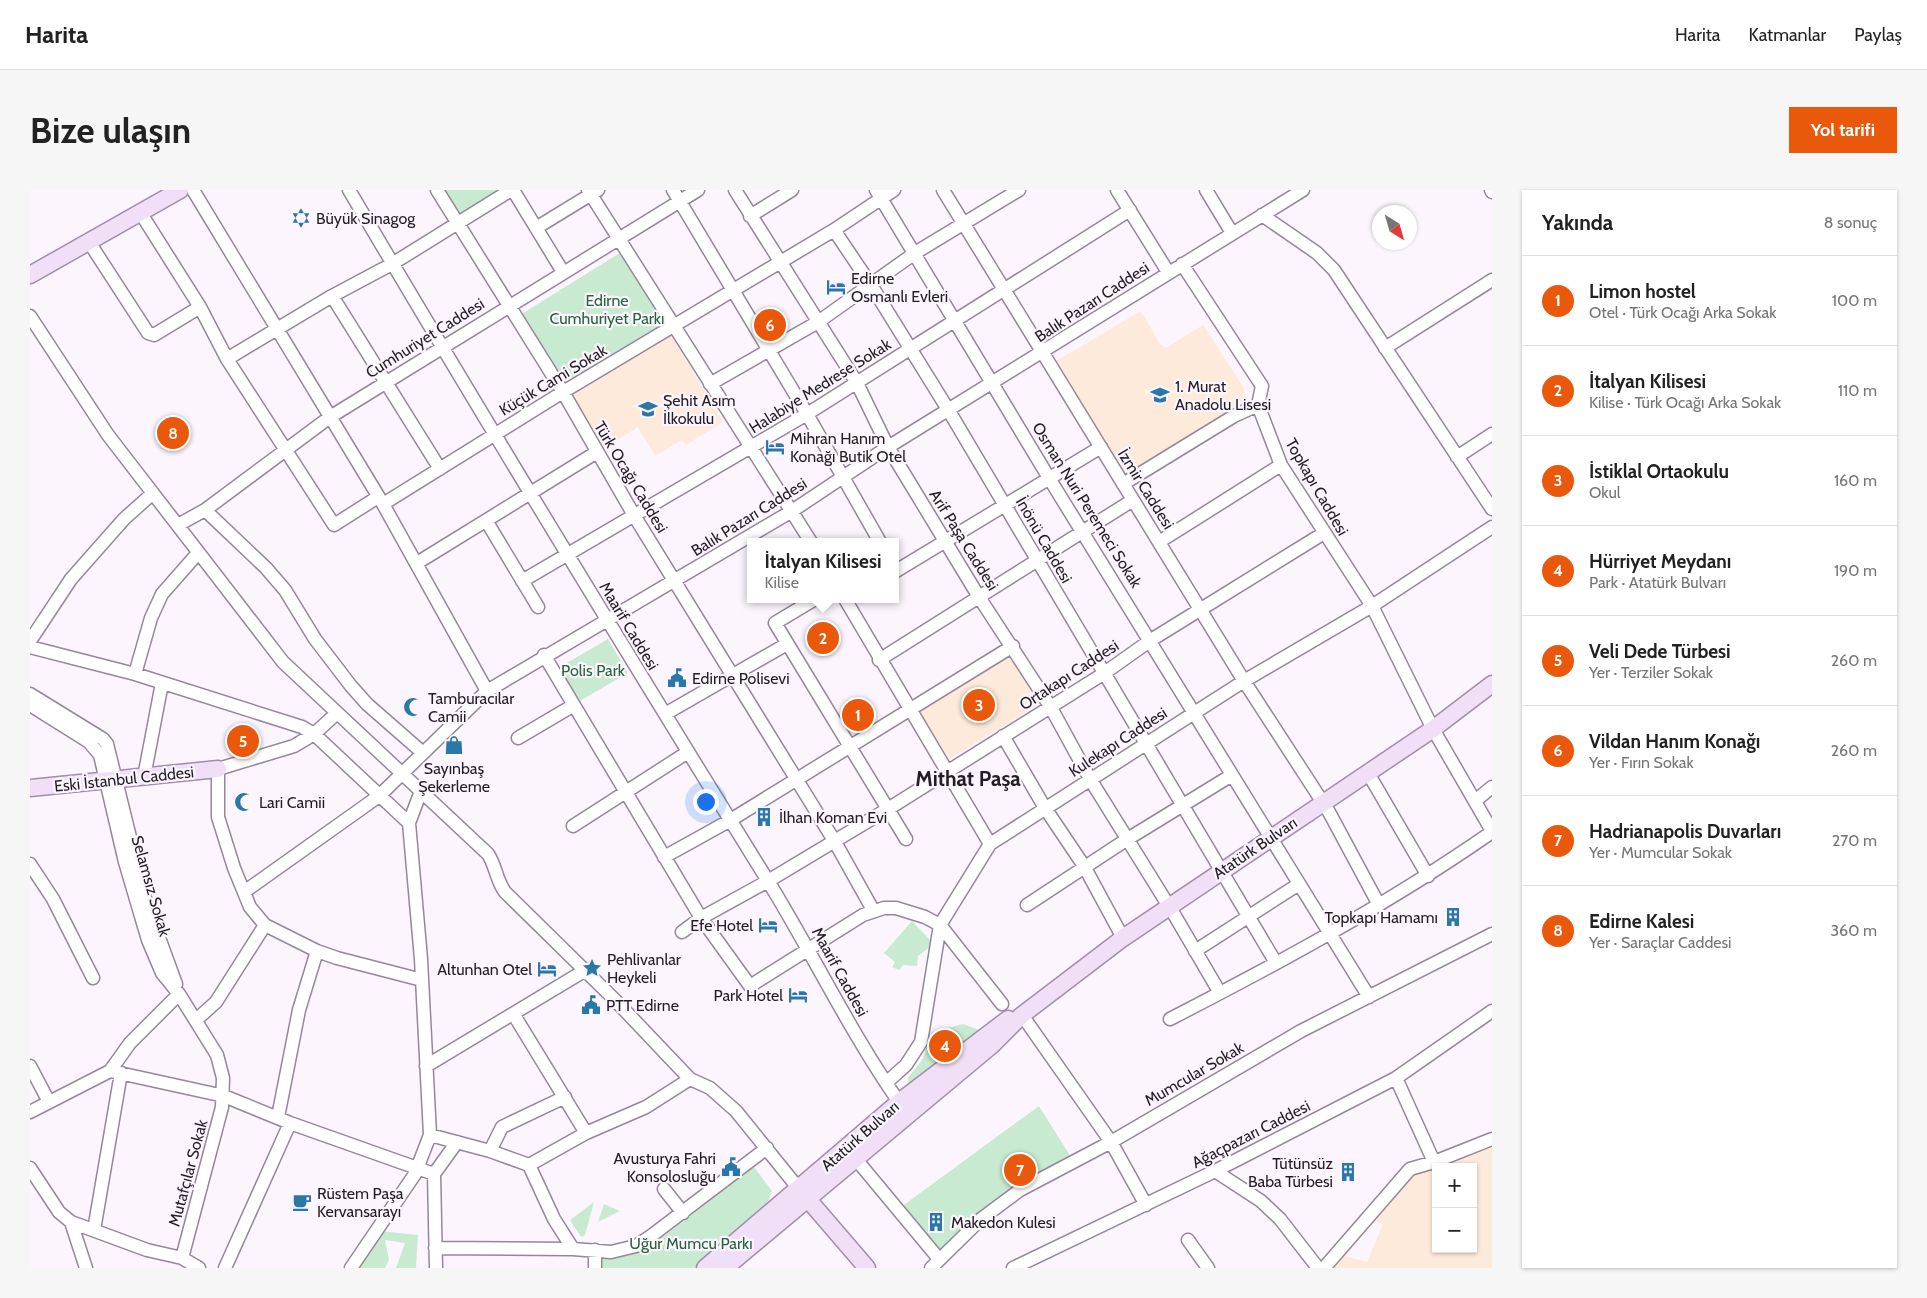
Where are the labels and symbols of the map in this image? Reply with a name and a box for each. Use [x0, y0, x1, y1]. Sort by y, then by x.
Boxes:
north arrow [1372, 205, 1417, 250]
synagogue icon: Büyük Sinagog [290, 207, 312, 229]
place label: Büyük Sinagog [316, 209, 416, 228]
street label: Balık Pazarı Caddesi [1031, 258, 1153, 346]
place label: Edirne Osmanlı Evleri [851, 269, 948, 306]
hotel icon: Edirne Osmanlı Evleri [825, 276, 847, 298]
park label: Edirne Cumhuriyet Parkı [550, 291, 664, 328]
street label: Cumhuriyet Caddesi [362, 294, 488, 382]
pin: 6 [754, 306, 786, 344]
street label: Halabiye Medrese Sokak [746, 334, 895, 437]
street label: Küçük Cami Sokak [496, 340, 611, 420]
place label: 1. Murat Anadolu Lisesi [1175, 377, 1271, 414]
school or university icon: 1. Murat Anadolu Lisesi [1149, 384, 1171, 406]
place label: Şehit Asım İlkokulu [663, 391, 736, 428]
school or university icon: Şehit Asım İlkokulu [637, 398, 659, 420]
pin: 8 [157, 414, 189, 452]
street label: Türk Ocağı Caddesi [590, 418, 672, 536]
street label: Osman Nuri Peremeci Sokak [1028, 419, 1146, 592]
place label: Mihran Hanım Konağı Butik Otel [790, 429, 906, 466]
street label: Topkapı Caddesi [1281, 435, 1353, 539]
hotel icon: Mihran Hanım Konağı Butik Otel [764, 436, 786, 458]
street label: İzmir Caddesi [1114, 445, 1178, 533]
street label: Balık Pazarı Caddesi [688, 474, 810, 560]
street label: Arif Paşa Caddesi [925, 486, 1003, 594]
street label: İnönü Caddesi [1012, 494, 1076, 586]
street label: Maarif Caddesi [595, 579, 663, 673]
pin: 2 [807, 619, 839, 657]
street label: Ortakapı Caddesi [1016, 636, 1122, 714]
park label: Polis Park [561, 661, 626, 680]
public building icon: Edirne Polisevi [666, 667, 688, 689]
place label: Edirne Polisevi [692, 669, 790, 688]
pin: 3 [963, 686, 995, 724]
place label: Tamburacılar Camii [428, 689, 515, 726]
mosque icon: Tamburacılar Camii [402, 696, 424, 718]
pin: 1 [842, 696, 874, 734]
street label: Kulekapı Caddesi [1065, 703, 1171, 781]
pin: 5 [227, 722, 259, 760]
shop icon: Sayınbaş Şekerleme [443, 734, 465, 756]
place label: Sayınbaş Şekerleme [418, 759, 490, 796]
street label: Eski İstanbul Caddesi [53, 762, 195, 796]
district label: Mithat Paşa [915, 766, 1021, 791]
your location [693, 789, 719, 815]
mosque icon: Lari Camii [233, 791, 255, 813]
place label: Lari Camii [259, 793, 325, 812]
building icon: İlhan Koman Evi [753, 806, 775, 828]
place label: İlhan Koman Evi [779, 808, 887, 827]
street label: Atatürk Bulvarı [1209, 813, 1301, 883]
street label: Selamsız Sokak [127, 833, 175, 940]
building icon: Topkapı Hamamı [1442, 906, 1464, 928]
place label: Topkapı Hamamı [1324, 908, 1438, 927]
hotel icon: Efe Hotel [757, 914, 779, 936]
place label: Efe Hotel [690, 916, 753, 935]
street label: Maarif Caddesi [808, 924, 872, 1020]
place label: Pehlivanlar Heykeli [607, 950, 682, 987]
place icon: Pehlivanlar Heykeli [581, 957, 603, 979]
hotel icon: Altunhan Otel [536, 958, 558, 980]
place label: Altunhan Otel [437, 960, 532, 979]
hotel icon: Park Hotel [787, 984, 809, 1006]
place label: Park Hotel [714, 986, 783, 1005]
public building icon: PTT Edirne [580, 994, 602, 1016]
place label: PTT Edirne [606, 996, 679, 1015]
pin: 4 [929, 1027, 961, 1065]
street label: Mumcular Sokak [1141, 1038, 1248, 1110]
street label: Ağaçpazarı Caddesi [1189, 1096, 1313, 1172]
street label: Atatürk Bulvarı [817, 1097, 903, 1175]
street label: Mutafçılar Sokak [165, 1117, 212, 1229]
place label: Avusturya Fahri Konsolosluğu [613, 1149, 716, 1186]
pin: 7 [1004, 1151, 1036, 1189]
place label: Tütünsüz Baba Türbesi [1248, 1154, 1333, 1191]
public building icon: Avusturya Fahri Konsolosluğu [720, 1156, 742, 1178]
building icon: Tütünsüz Baba Türbesi [1337, 1161, 1359, 1183]
place label: Rüstem Paşa Kervansarayı [317, 1184, 404, 1221]
cafe icon: Rüstem Paşa Kervansarayı [291, 1191, 313, 1213]
building icon: Makedon Kulesi [925, 1211, 947, 1233]
place label: Makedon Kulesi [951, 1213, 1056, 1232]
park label: Uğur Mumcu Parkı [629, 1234, 753, 1253]

